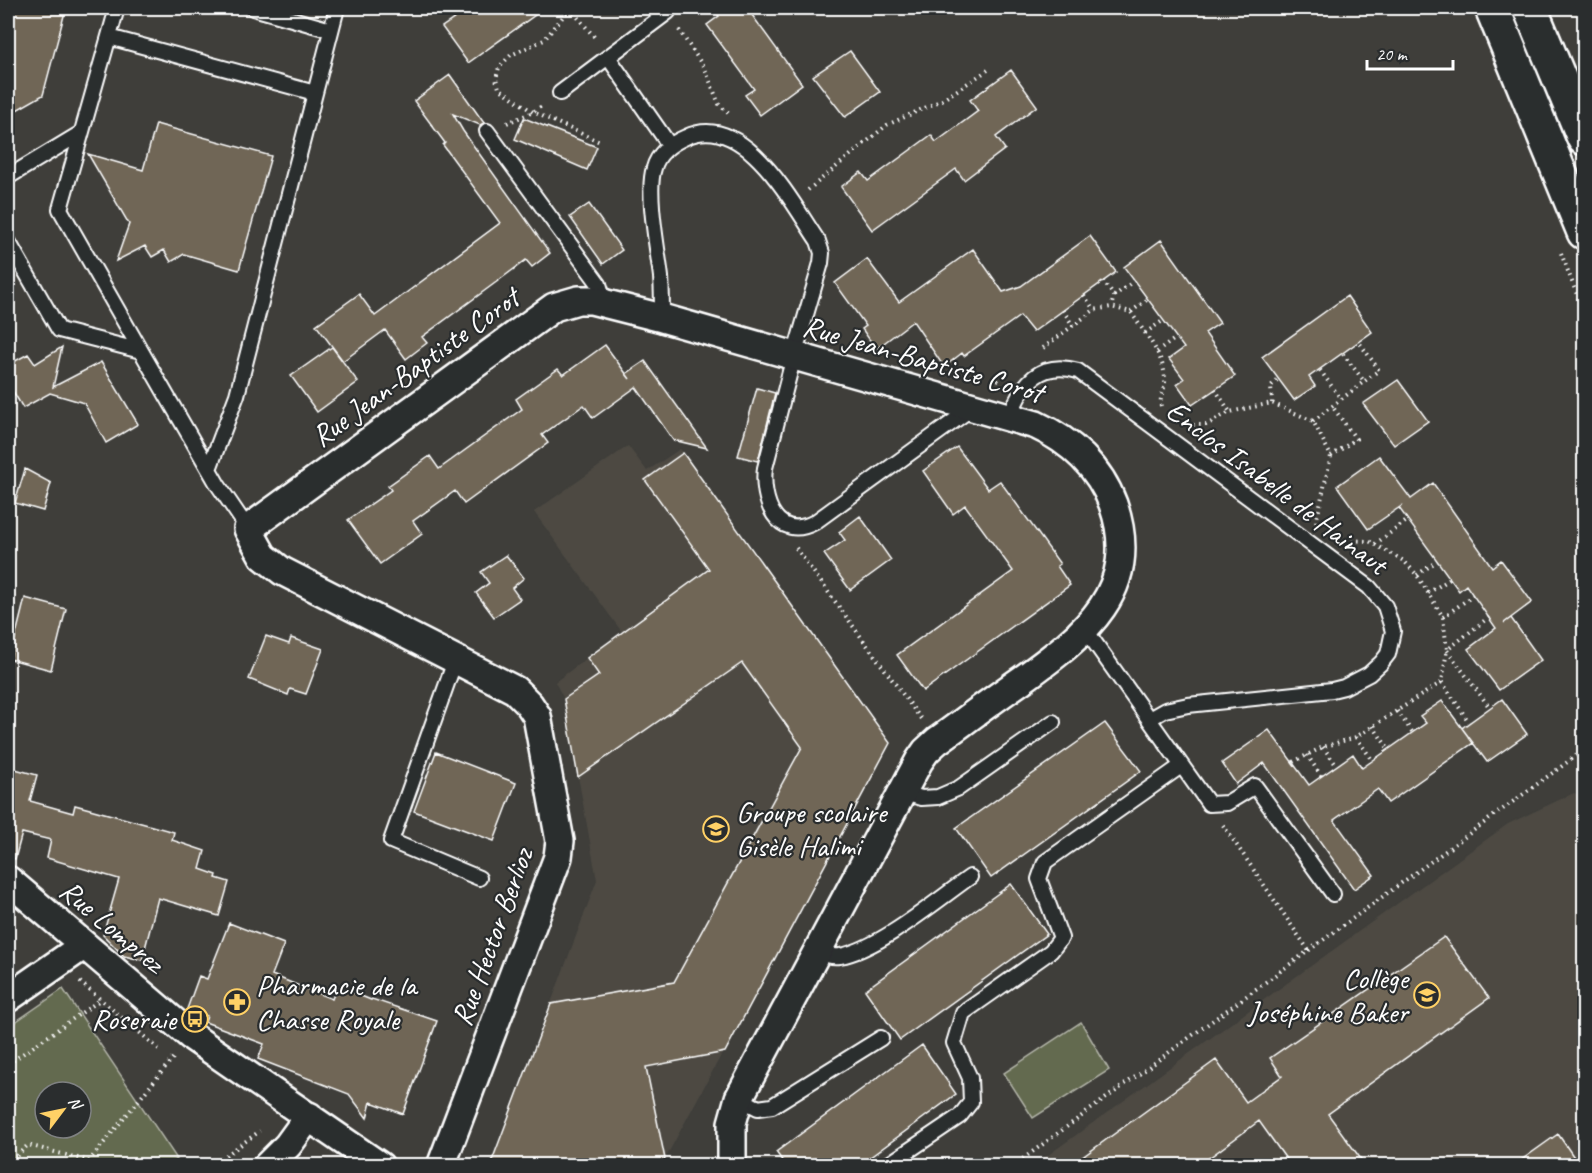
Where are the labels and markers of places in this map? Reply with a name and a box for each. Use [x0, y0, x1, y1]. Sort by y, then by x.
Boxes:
place label: Groupe scolaire Gisèle Halimi [736, 793, 888, 865]
school or university icon: Groupe scolaire Gisèle Halimi [701, 814, 731, 844]
place label: Collège Joséphine Baker [1246, 959, 1410, 1031]
place label: Pharmacie de la Chasse Royale [256, 966, 419, 1038]
school or university icon: Collège Joséphine Baker [1412, 980, 1442, 1010]
pharmacy icon: Pharmacie de la Chasse Royale [222, 987, 252, 1017]
place label: Roseraie [91, 1000, 178, 1038]
bus stop icon: Roseraie [180, 1004, 210, 1034]

